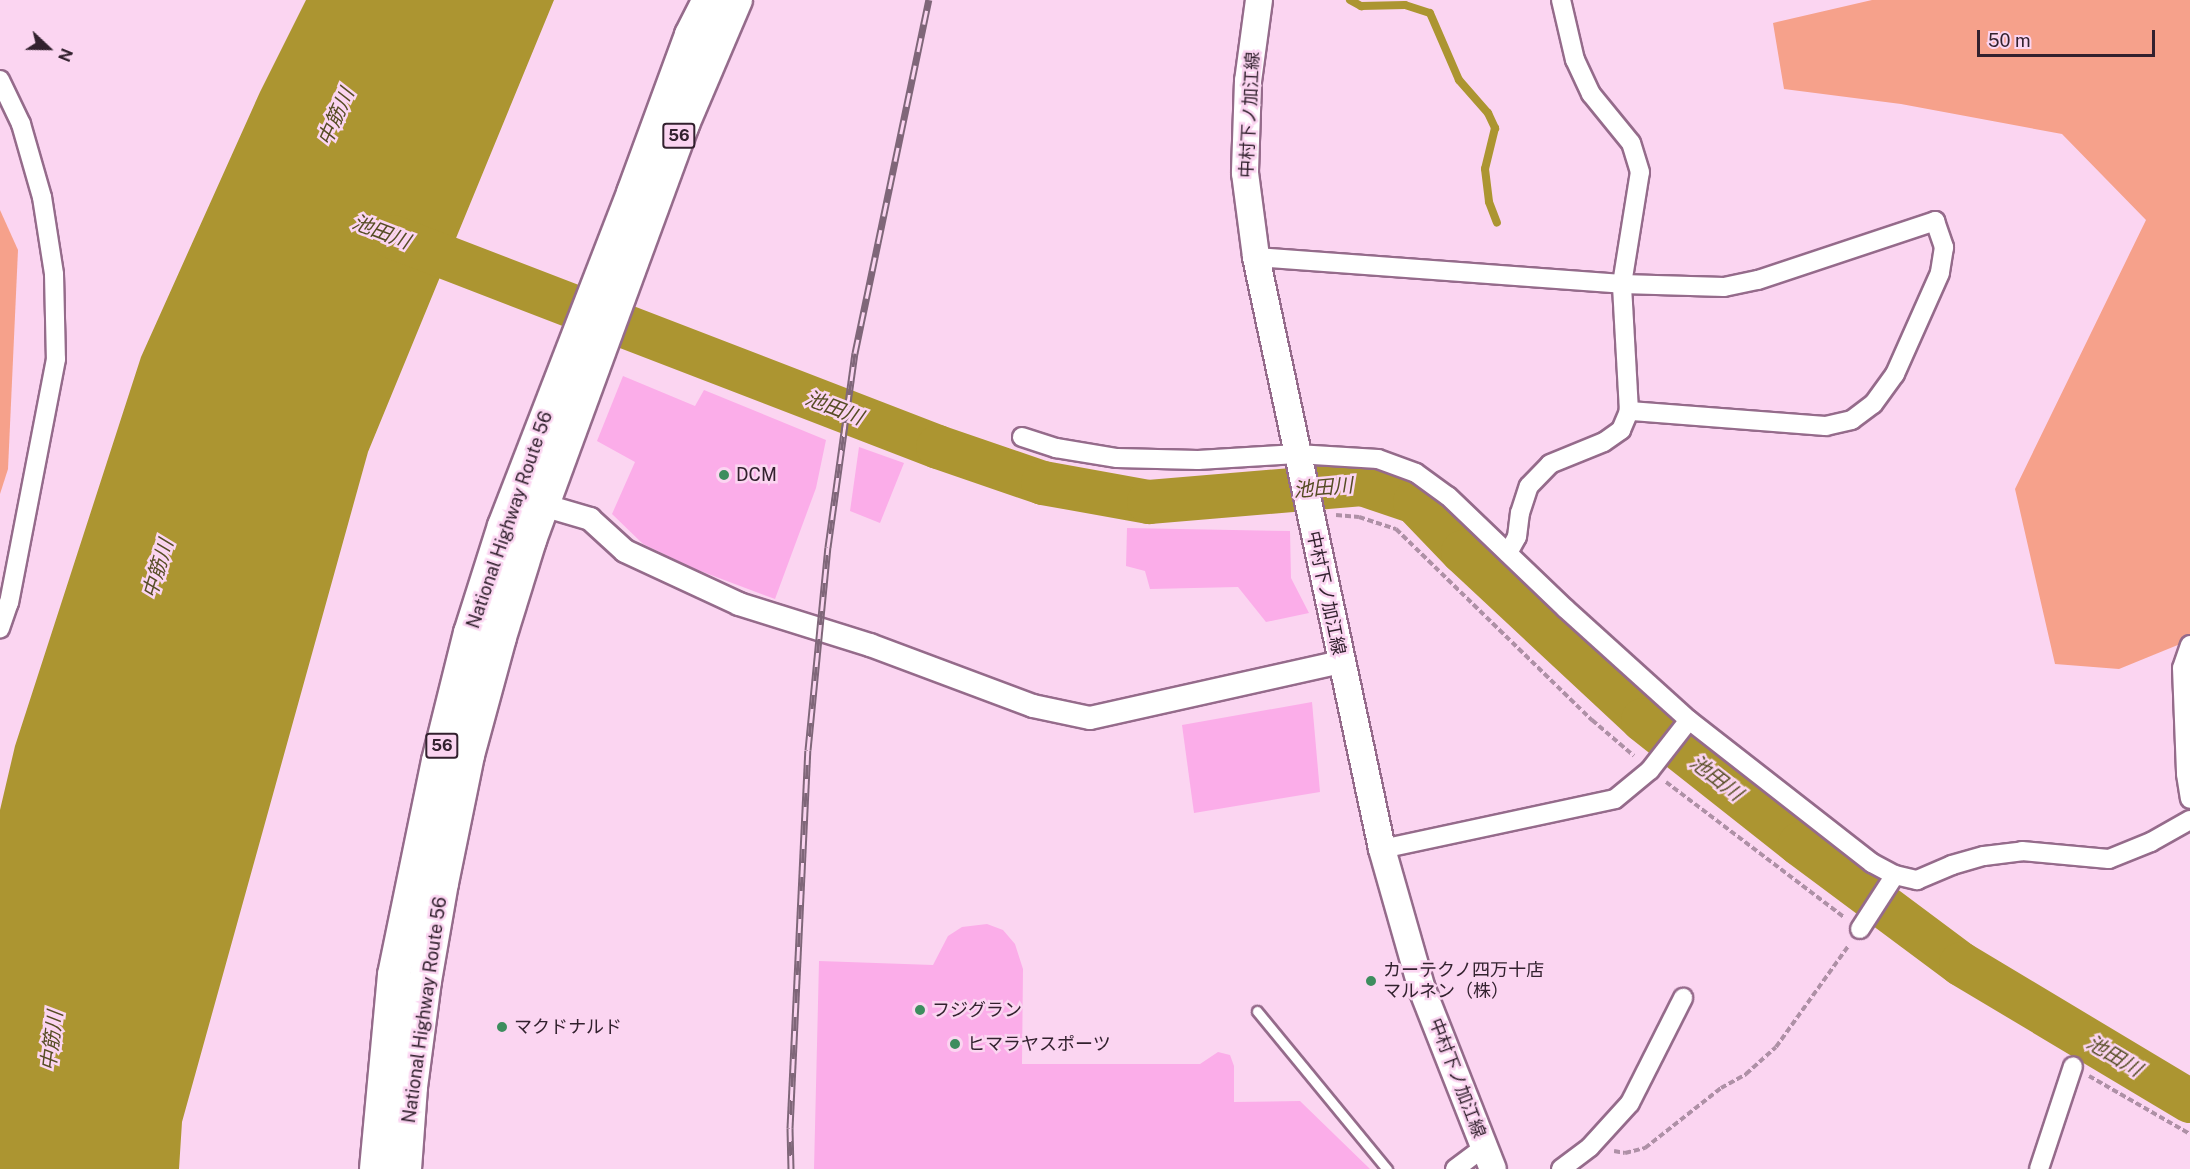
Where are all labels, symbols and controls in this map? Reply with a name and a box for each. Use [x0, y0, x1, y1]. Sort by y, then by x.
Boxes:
north arrow [18, 18, 78, 78]
scale bar [1980, 18, 2158, 56]
text: 50 m [1988, 30, 2031, 51]
text: N [54, 46, 76, 64]
street label: 中村下ノ加江線 [1236, 52, 1264, 178]
water label: 中筋川 [313, 85, 359, 149]
road number: 56 [661, 123, 697, 149]
water label: 池田川 [349, 210, 413, 254]
water label: 池田川 [802, 386, 866, 430]
street label: National Highway Route 56 [463, 409, 557, 631]
place label: DCM [736, 464, 777, 486]
marker: DCM [717, 468, 731, 482]
water label: 池田川 [1292, 473, 1354, 503]
street label: 中村下ノ加江線 [1302, 529, 1350, 657]
water label: 中筋川 [138, 537, 178, 601]
road number: 56 [424, 733, 460, 759]
water label: 池田川 [1685, 750, 1747, 806]
street label: National Highway Route 56 [398, 895, 452, 1125]
place label: カーテクノ四万十店 マルネン（株） [1383, 960, 1545, 1002]
marker: カーテクノ四万十店 マルネン（株） [1364, 974, 1378, 988]
place label: フジグラン [932, 999, 1022, 1021]
marker: フジグラン [913, 1003, 927, 1017]
water label: 中筋川 [36, 1010, 68, 1072]
street label: 中村下ノ加江線 [1424, 1015, 1490, 1141]
place label: マクドナルド [514, 1016, 622, 1038]
marker: マクドナルド [495, 1020, 509, 1034]
water label: 池田川 [2082, 1030, 2146, 1082]
place label: ヒマラヤスポーツ [967, 1033, 1111, 1055]
marker: ヒマラヤスポーツ [948, 1037, 962, 1051]

